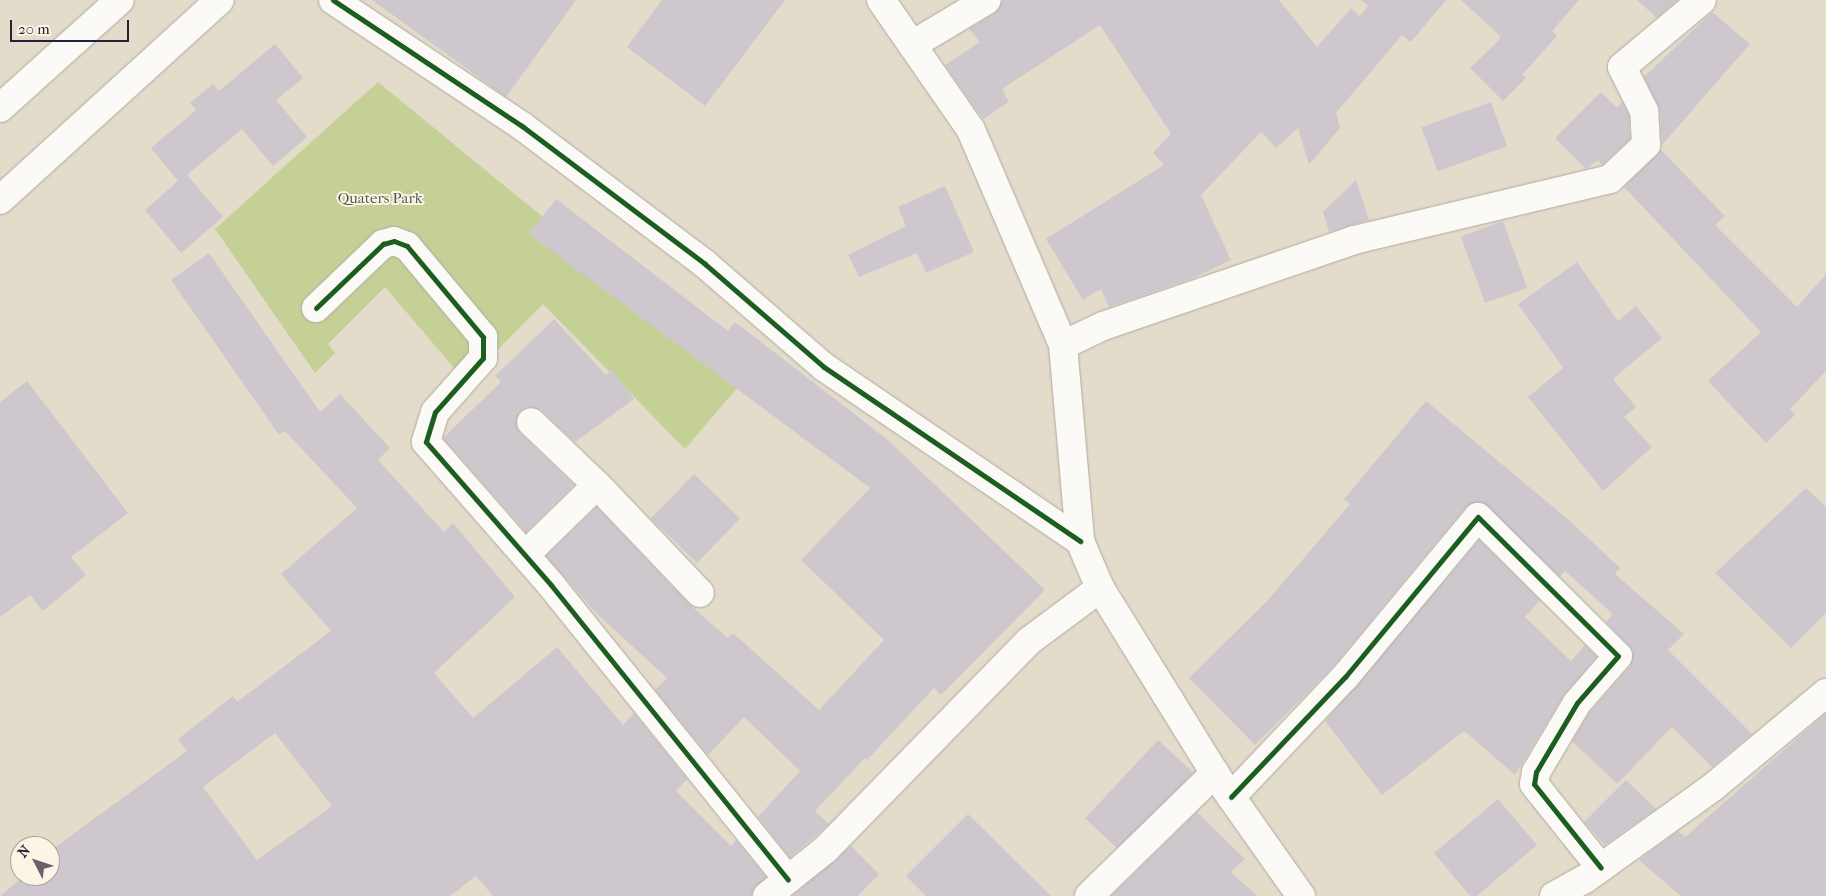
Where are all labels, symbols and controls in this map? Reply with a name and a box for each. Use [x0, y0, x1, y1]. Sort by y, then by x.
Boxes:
scale bar [12, 10, 131, 42]
text: 20 m [18, 20, 50, 38]
park label: Quaters Park [338, 190, 422, 208]
north arrow [10, 836, 60, 886]
text: N [14, 842, 34, 861]

